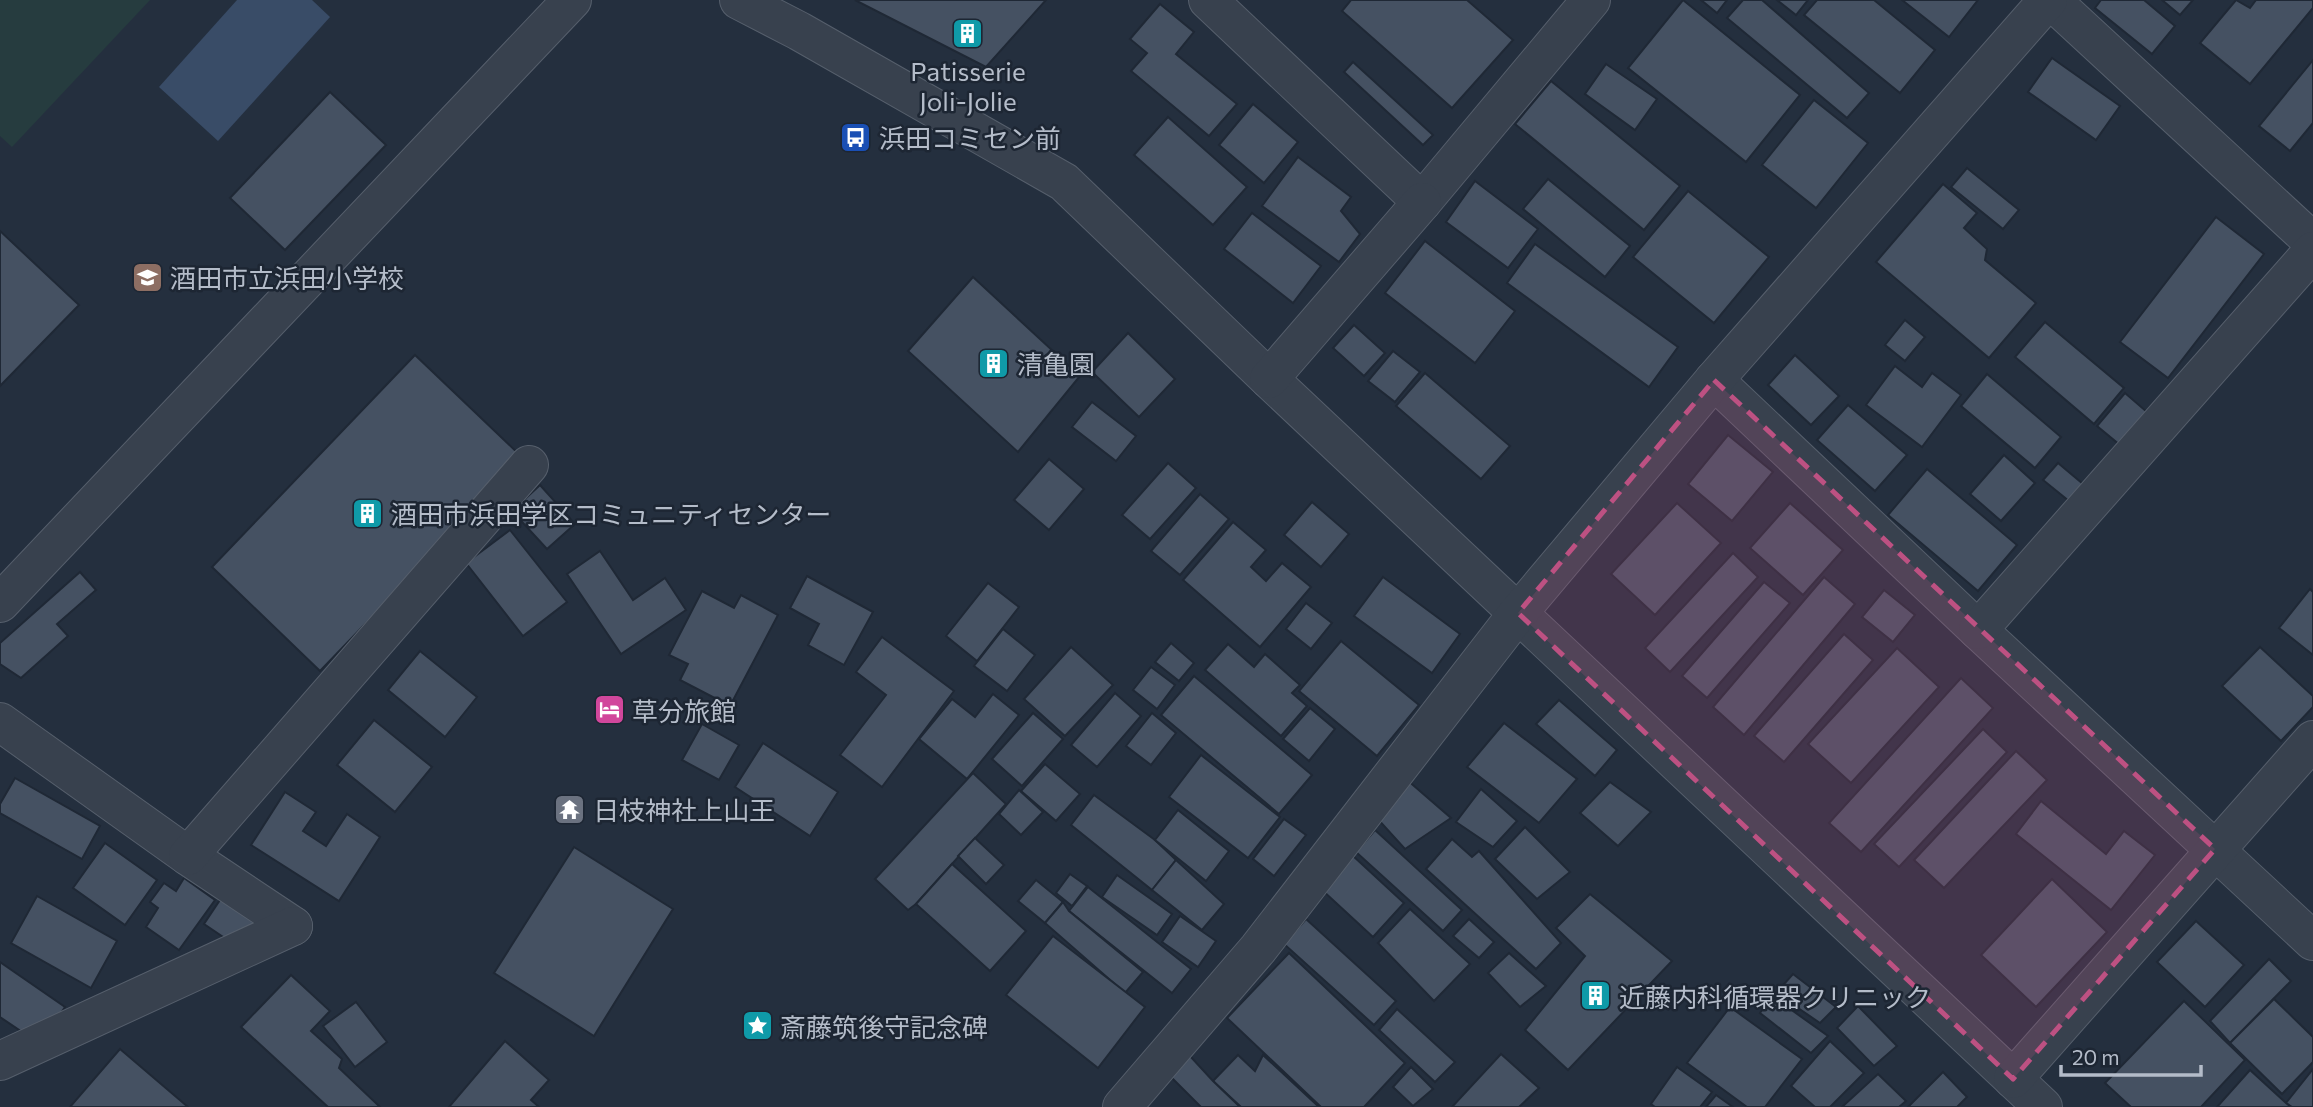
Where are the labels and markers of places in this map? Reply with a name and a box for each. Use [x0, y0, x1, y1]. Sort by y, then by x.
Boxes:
building icon: Patisserie Joli-Jolie [951, 17, 985, 51]
place label: Patisserie Joli-Jolie [910, 55, 1026, 116]
bus stop icon: 浜田コミセン前 [839, 120, 873, 154]
place label: 浜田コミセン前 [879, 122, 1061, 153]
school or university icon: 酒田市立浜田小学校 [130, 260, 164, 294]
place label: 酒田市立浜田小学校 [170, 262, 404, 293]
building icon: 清亀園 [977, 346, 1011, 380]
place label: 清亀園 [1017, 348, 1095, 379]
building icon: 酒田市浜田学区コミュニティセンター [351, 496, 385, 530]
place label: 酒田市浜田学区コミュニティセンター [391, 498, 831, 529]
hotel icon: 草分旅館 [592, 693, 626, 727]
place label: 草分旅館 [632, 695, 736, 726]
temple icon: 日枝神社上山王 [553, 792, 587, 826]
place label: 日枝神社上山王 [593, 794, 775, 825]
building icon: 近藤内科循環器クリニック [1579, 979, 1613, 1013]
place label: 近藤内科循環器クリニック [1619, 981, 1931, 1012]
place icon: 斎藤筑後守記念碑 [740, 1009, 774, 1043]
place label: 斎藤筑後守記念碑 [780, 1011, 988, 1042]

